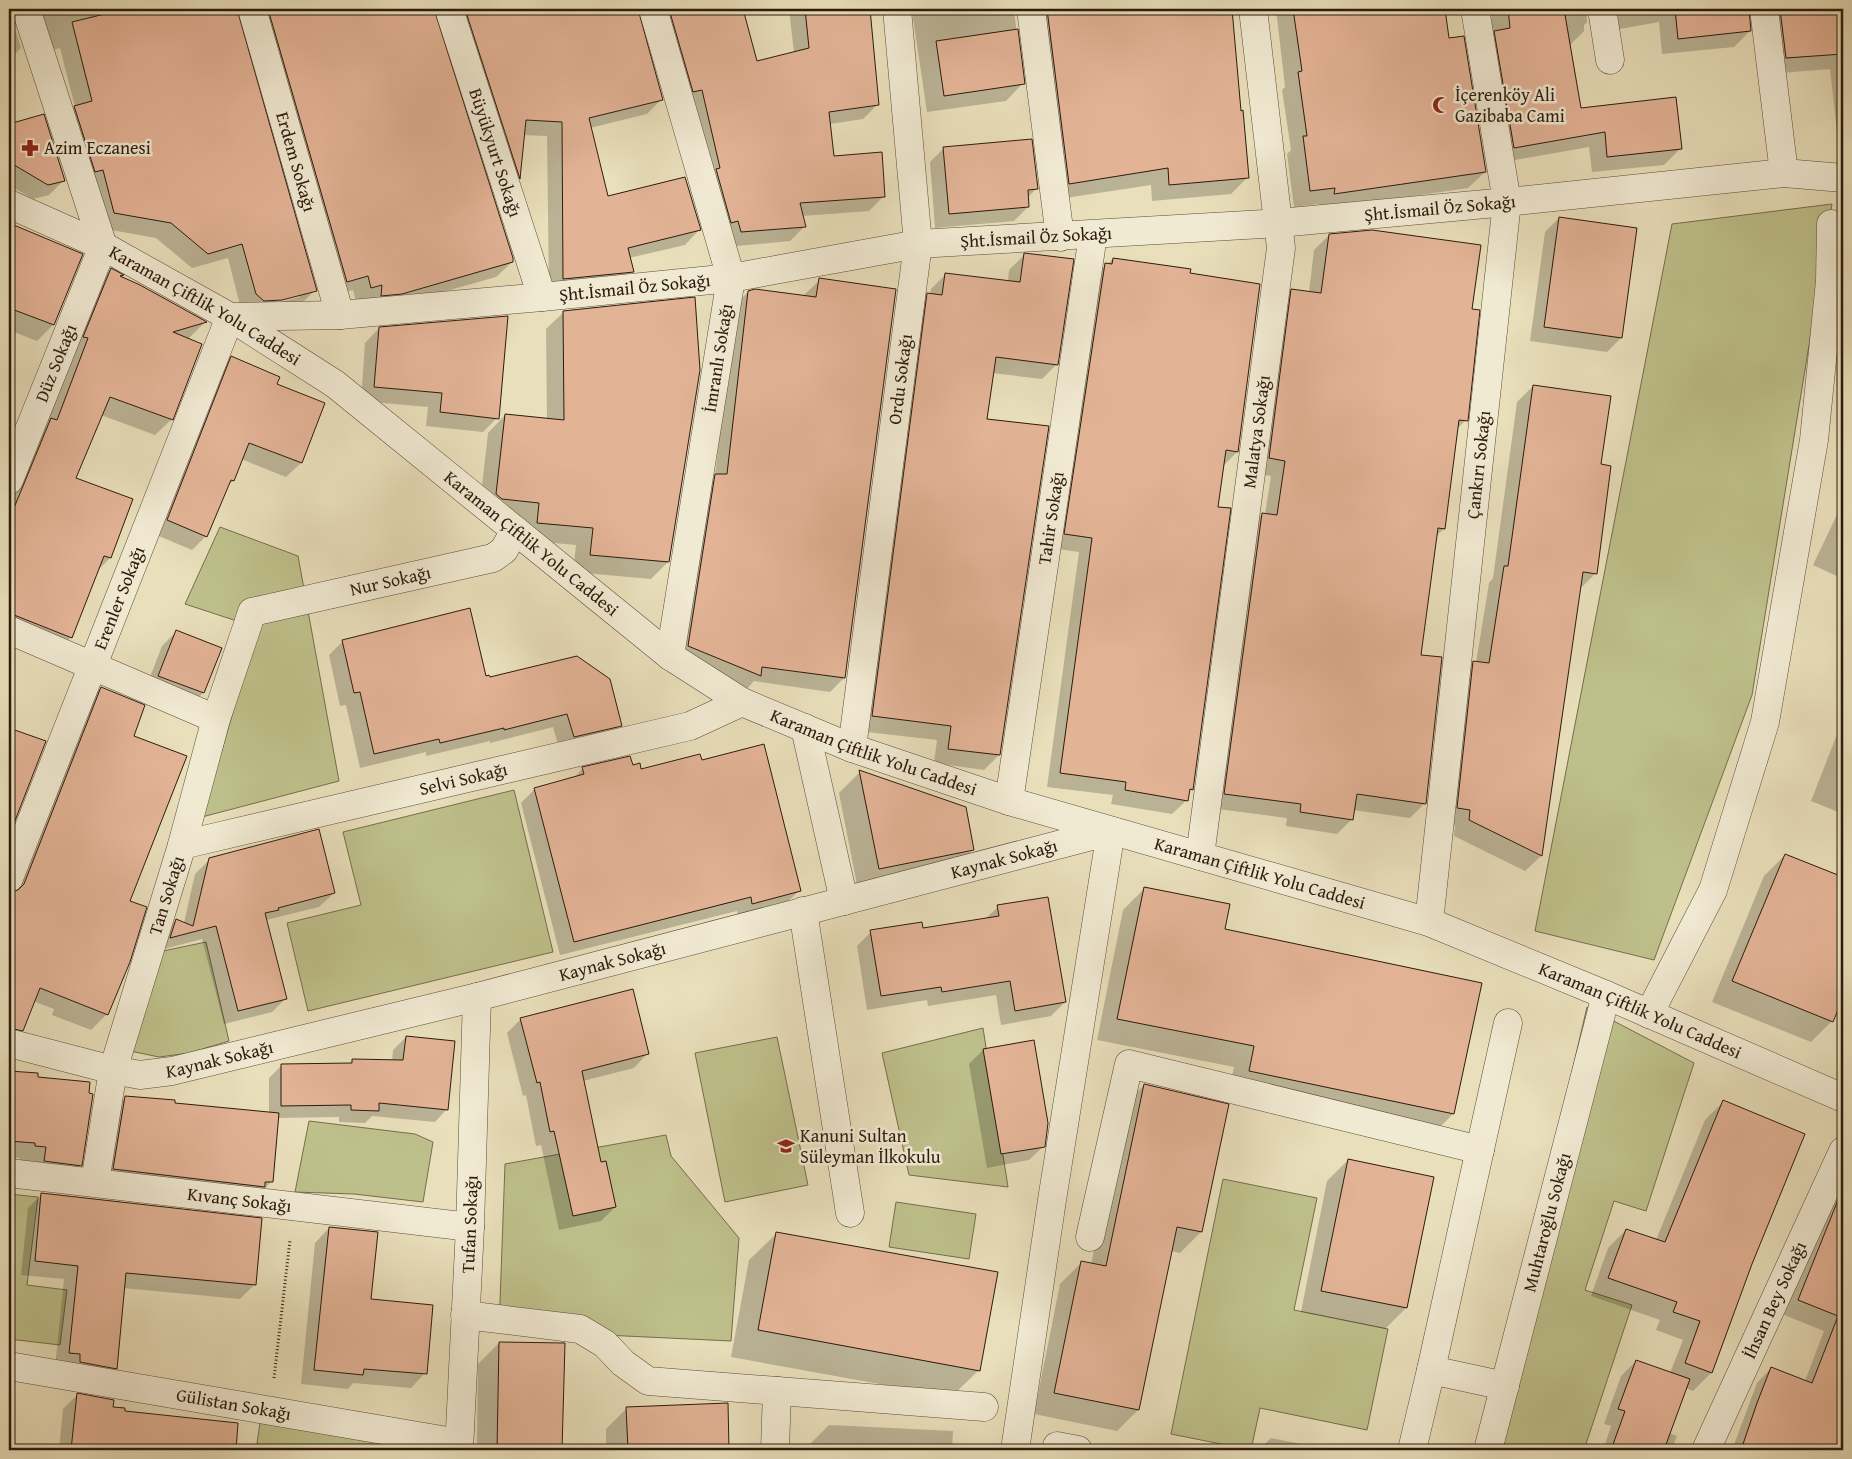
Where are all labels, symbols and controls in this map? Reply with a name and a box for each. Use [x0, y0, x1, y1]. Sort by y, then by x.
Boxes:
place label: İçerenköy Ali Gazibaba Cami [1455, 81, 1565, 129]
street label: Büyükyurt Sokağı [462, 85, 529, 220]
mosque icon: İçerenköy Ali Gazibaba Cami [1431, 95, 1451, 115]
street label: Erdem Sokağı [269, 109, 324, 215]
place label: Azim Eczanesi [44, 134, 151, 161]
pharmacy icon: Azim Eczanesi [20, 138, 40, 158]
street label: Şht.İsmail Öz Sokağı [1363, 187, 1517, 228]
street label: Şht.İsmail Öz Sokağı [959, 219, 1113, 255]
street label: Karaman Çiftlik Yolu Caddesi [104, 238, 306, 372]
street label: Şht.İsmail Öz Sokağı [558, 266, 712, 308]
street label: İmranlı Sokağı [696, 302, 739, 414]
street label: Düz Sokağı [28, 320, 83, 406]
street label: Ordu Sokağı [881, 332, 919, 426]
street label: Malatya Sokağı [1235, 373, 1277, 490]
street label: Çankırı Sokağı [1459, 409, 1497, 520]
street label: Karaman Çiftlik Yolu Caddesi [438, 464, 625, 622]
street label: Tahir Sokağı [1030, 469, 1071, 567]
street label: Erenler Sokağı [86, 542, 151, 654]
street label: Nur Sokağı [347, 558, 434, 603]
street label: Karaman Çiftlik Yolu Caddesi [766, 701, 981, 802]
street label: Selvi Sokağı [416, 755, 510, 802]
street label: Karaman Çiftlik Yolu Caddesi [1151, 830, 1369, 916]
street label: Kaynak Sokağı [948, 832, 1061, 885]
street label: Tan Sokağı [141, 852, 191, 938]
street label: Kaynak Sokağı [556, 934, 669, 988]
street label: Karaman Çiftlik Yolu Caddesi [1535, 955, 1746, 1065]
street label: Kaynak Sokağı [164, 1033, 276, 1085]
place label: Kanuni Sultan Süleyman İlkokulu [800, 1122, 941, 1170]
school or university icon: Kanuni Sultan Süleyman İlkokulu [776, 1136, 796, 1156]
street label: Muhtaroğlu Sokağı [1515, 1150, 1578, 1295]
street label: Tufan Sokağı [454, 1175, 485, 1274]
street label: Kıvanç Sokağı [186, 1180, 293, 1219]
street label: İhsan Bey Sokağı [1736, 1237, 1813, 1363]
street label: Gülistan Sokağı [174, 1381, 293, 1427]

